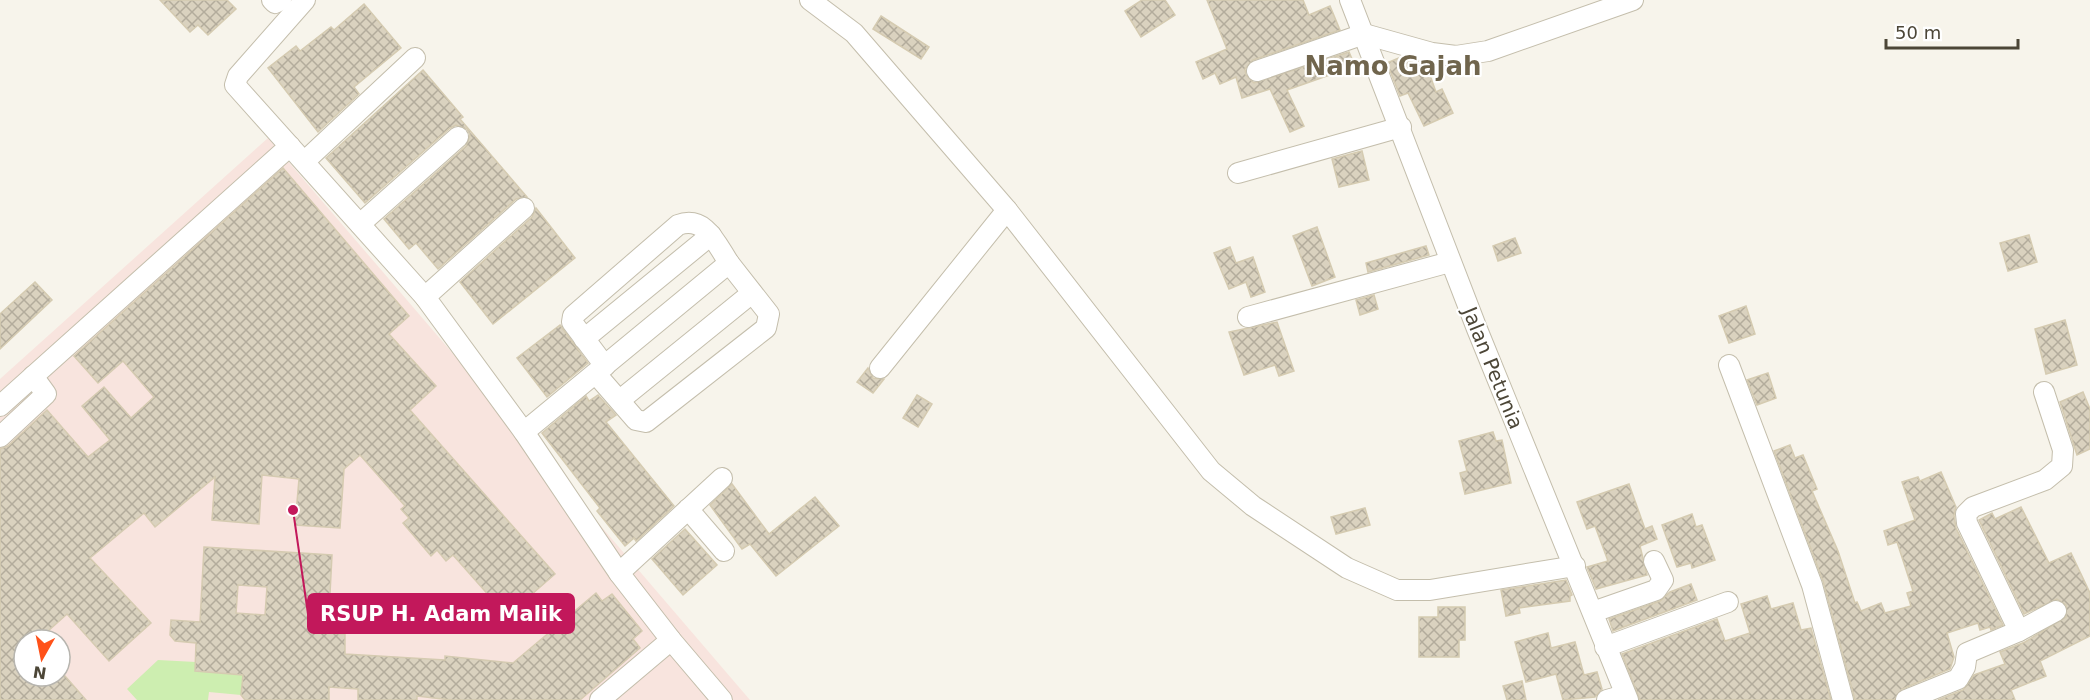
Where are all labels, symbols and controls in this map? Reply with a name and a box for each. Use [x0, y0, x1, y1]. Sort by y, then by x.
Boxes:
scale bar [1886, 12, 2018, 50]
text: 50 m [1895, 22, 1941, 43]
district label: Namo Gajah [1304, 51, 1482, 81]
street label: Jalan Petunia [1457, 302, 1528, 433]
callout: RSUP H. Adam Malik [308, 594, 574, 633]
text: RSUP H. Adam Malik [320, 602, 563, 626]
north arrow [12, 628, 72, 688]
text: N [32, 662, 48, 683]

